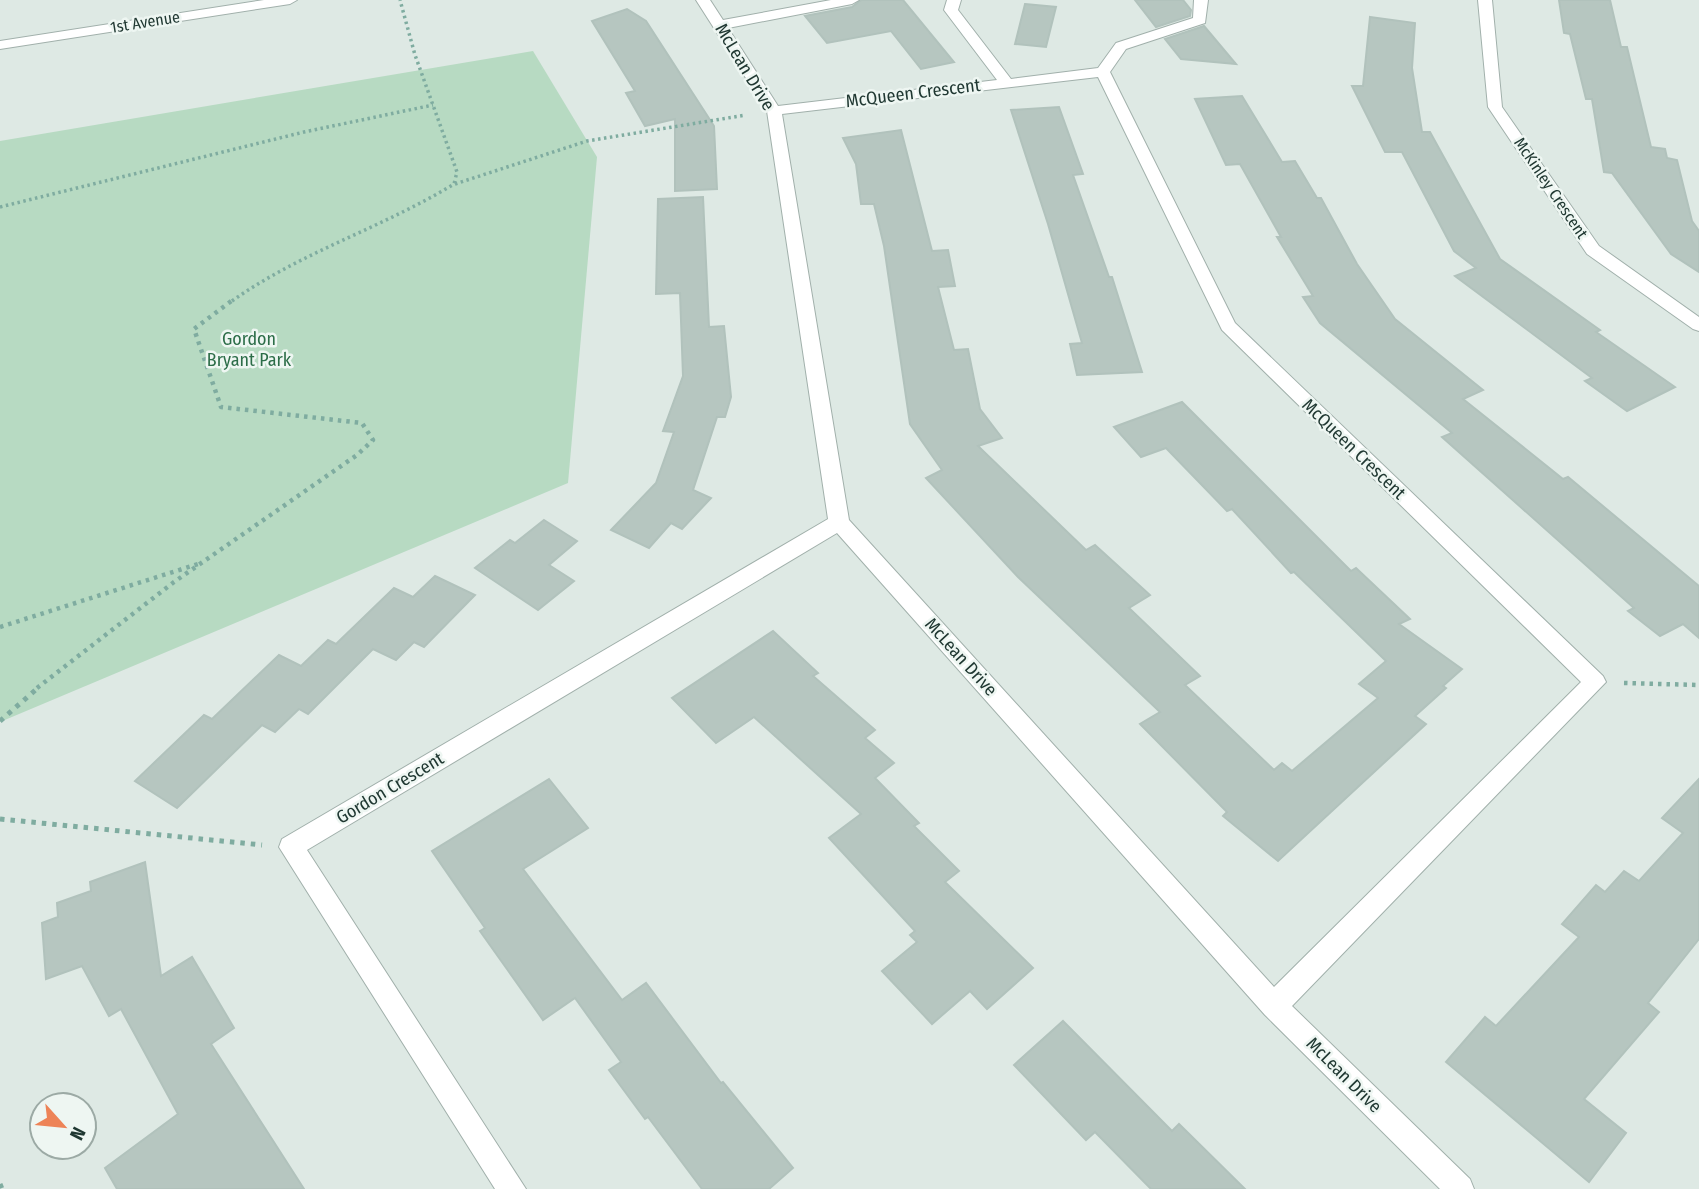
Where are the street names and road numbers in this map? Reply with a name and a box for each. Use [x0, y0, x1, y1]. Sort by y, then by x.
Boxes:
street label: 1st Avenue [109, 7, 181, 37]
street label: McLean Drive [710, 20, 780, 115]
street label: McQueen Crescent [844, 74, 982, 112]
street label: McKinley Crescent [1510, 134, 1592, 243]
street label: McQueen Crescent [1298, 394, 1410, 504]
street label: McLean Drive [920, 613, 1002, 701]
street label: Gordon Crescent [332, 747, 448, 829]
street label: McLean Drive [1302, 1033, 1386, 1117]

